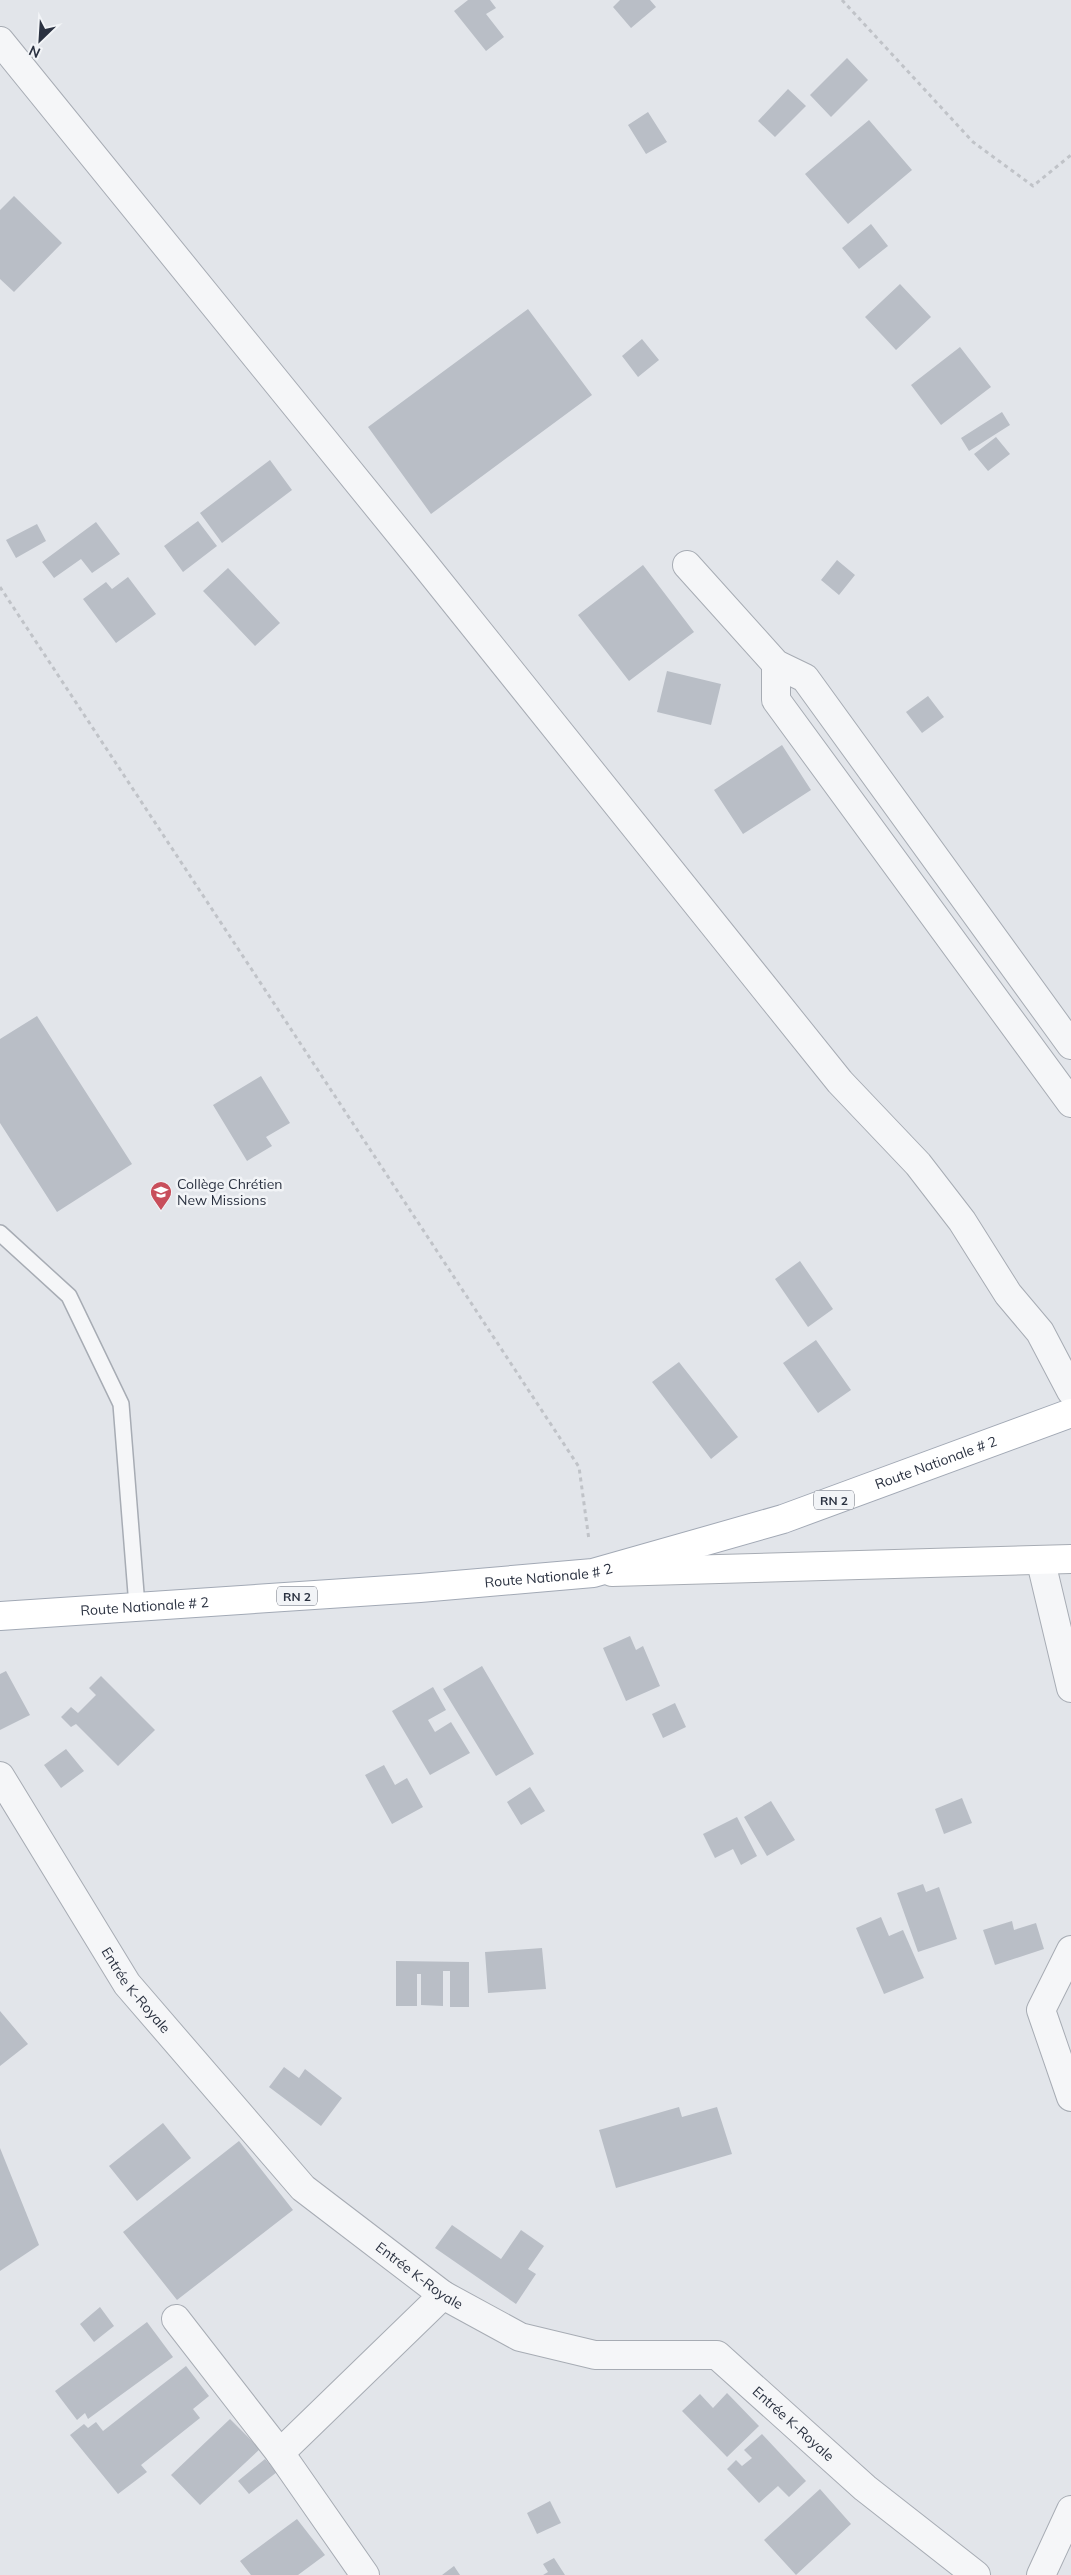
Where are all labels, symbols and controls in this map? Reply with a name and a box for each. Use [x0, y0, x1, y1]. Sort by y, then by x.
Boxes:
north arrow [15, 15, 65, 65]
text: N [26, 41, 43, 62]
place label: Collège Chrétien New Missions [177, 1175, 283, 1209]
school or university icon: Collège Chrétien New Missions [149, 1180, 173, 1211]
street label: Route Nationale # 2 [872, 1432, 999, 1493]
road number: RN 2 [814, 1490, 854, 1510]
street label: Route Nationale # 2 [484, 1559, 614, 1591]
road number: RN 2 [277, 1586, 317, 1605]
street label: Route Nationale # 2 [80, 1593, 209, 1620]
street label: Entrée K-Royale [98, 1944, 174, 2037]
street label: Entrée K-Royale [372, 2238, 466, 2313]
street label: Entrée K-Royale [749, 2382, 838, 2465]

